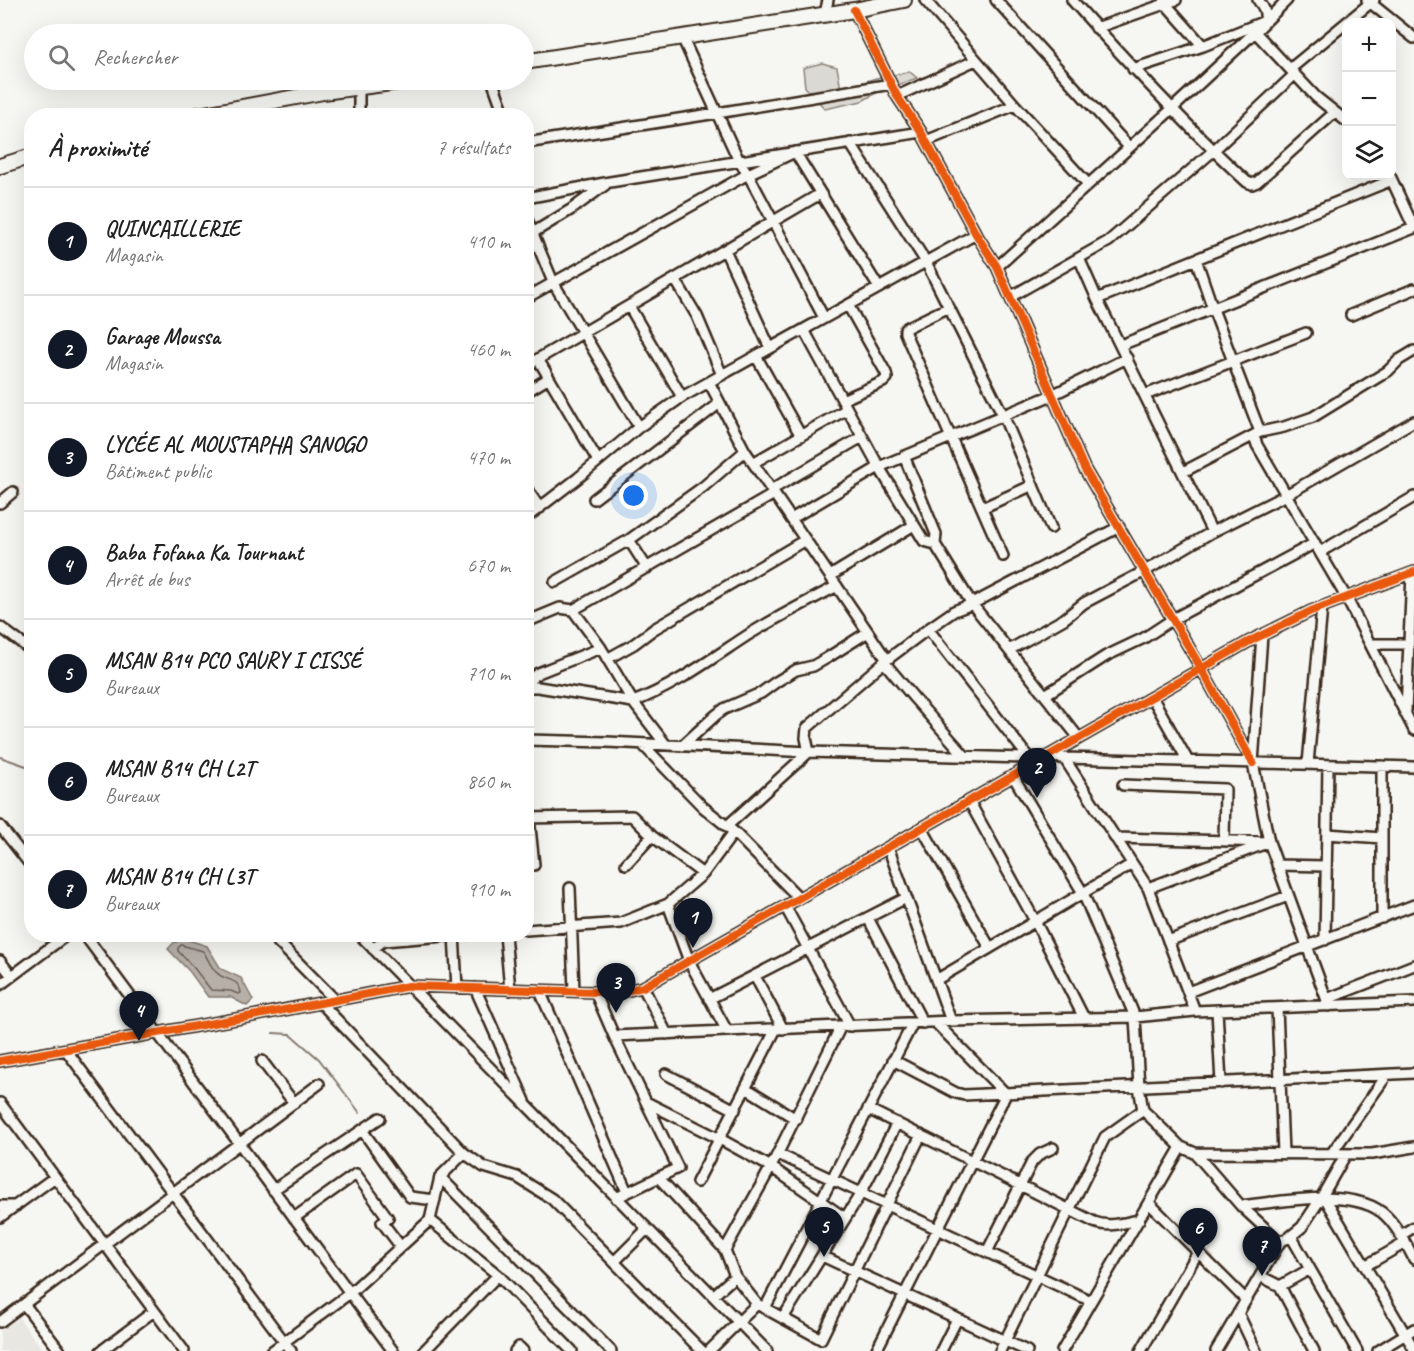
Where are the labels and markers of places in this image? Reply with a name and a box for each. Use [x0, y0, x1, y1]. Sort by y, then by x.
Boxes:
pin: 2 [1018, 748, 1056, 798]
pin: 1 [674, 898, 712, 948]
pin: 3 [596, 964, 636, 1013]
pin: 4 [120, 992, 158, 1041]
pin: 5 [804, 1208, 844, 1257]
pin: 6 [1178, 1208, 1218, 1258]
pin: 7 [1242, 1226, 1282, 1276]

